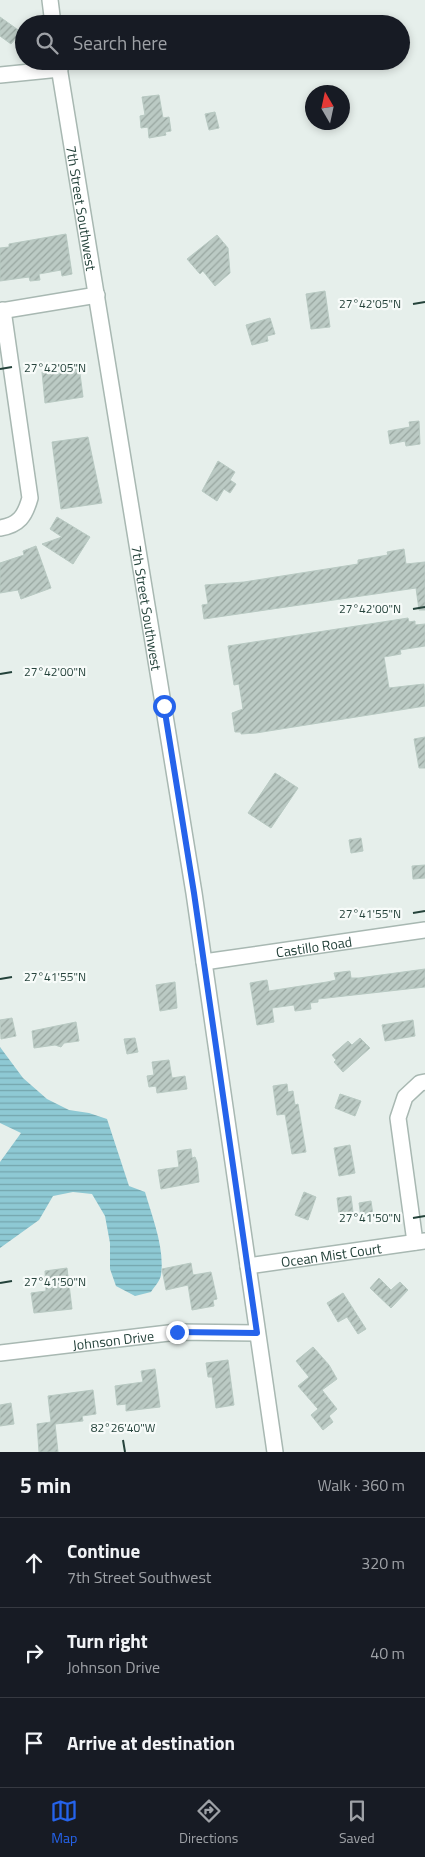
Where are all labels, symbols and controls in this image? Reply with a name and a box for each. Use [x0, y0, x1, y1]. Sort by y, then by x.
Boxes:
search box [15, 15, 410, 70]
text: Search here [73, 28, 167, 57]
icon: search [33, 29, 61, 57]
north arrow [305, 85, 350, 130]
street label: 7th Street Southwest [61, 144, 103, 272]
text: 27°42'05"N [339, 294, 401, 313]
text: 27°42'05"N [24, 358, 86, 377]
street label: 7th Street Southwest [127, 544, 168, 672]
text: 27°42'00"N [339, 599, 401, 618]
text: 27°42'00"N [24, 662, 86, 681]
route start [153, 695, 176, 718]
text: 27°41'55"N [339, 904, 401, 923]
street label: Castillo Road [275, 930, 353, 962]
text: 27°41'55"N [24, 967, 86, 986]
text: 27°41'50"N [339, 1208, 401, 1227]
street label: Ocean Mist Court [279, 1237, 383, 1272]
text: 27°41'50"N [24, 1272, 86, 1291]
route end [166, 1321, 189, 1344]
street label: Johnson Drive [71, 1324, 155, 1355]
text: 82°26'40"W [91, 1418, 156, 1437]
text: 5 min [20, 1469, 71, 1501]
text: Walk · 360 m [317, 1473, 405, 1497]
text: Continue [67, 1536, 140, 1565]
icon: ahead [20, 1549, 48, 1577]
text: 320 m [361, 1551, 405, 1575]
text: 7th Street Southwest [67, 1565, 211, 1589]
text: Turn right [67, 1626, 148, 1655]
icon: right [20, 1639, 48, 1667]
text: 40 m [370, 1641, 405, 1665]
text: Johnson Drive [67, 1655, 160, 1679]
text: Arrive at destination [67, 1728, 235, 1757]
icon: arrive [20, 1729, 48, 1757]
tab: Map [50, 1797, 78, 1848]
tab: Directions [179, 1797, 238, 1848]
tab: Saved [339, 1797, 375, 1848]

